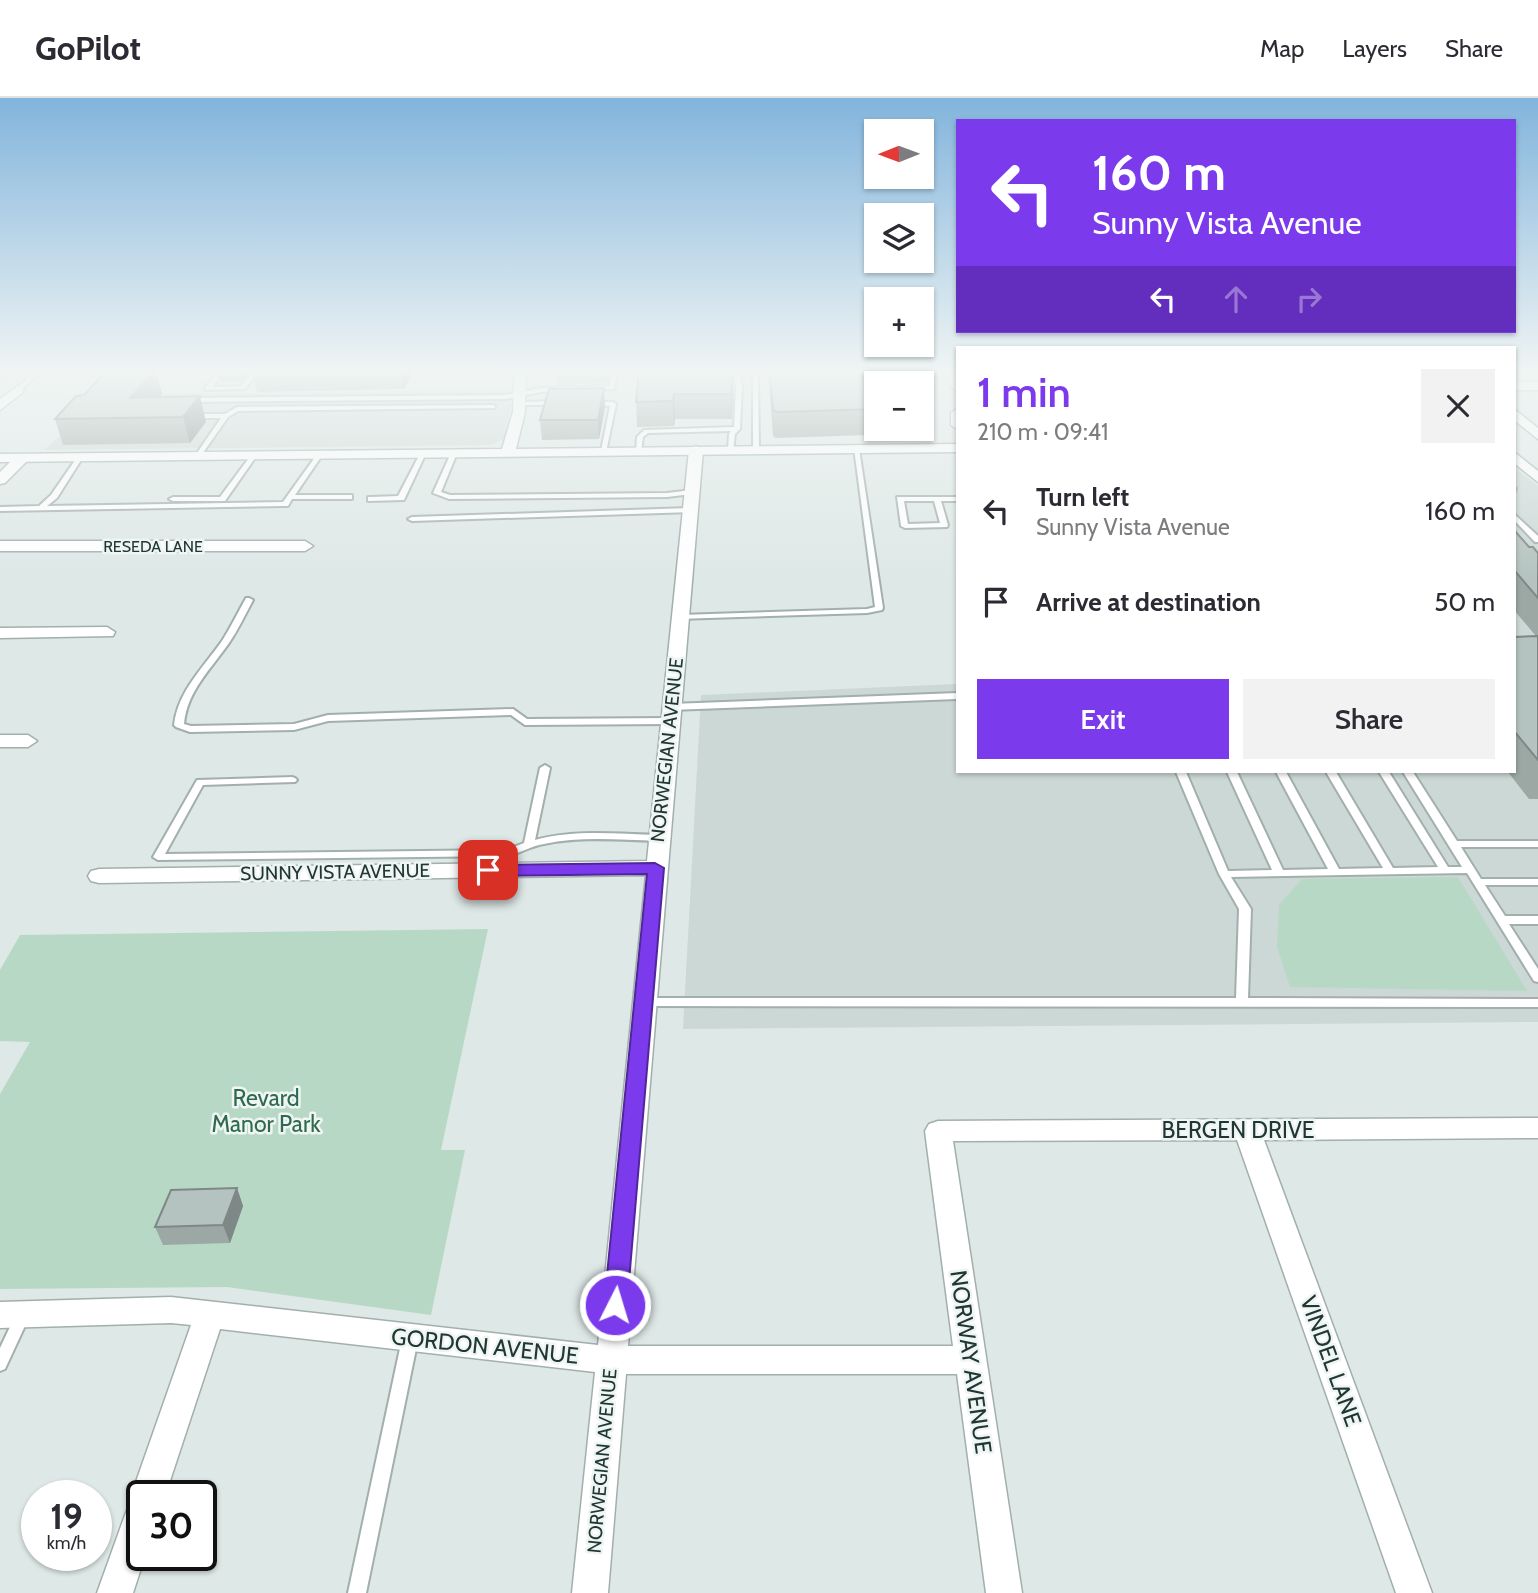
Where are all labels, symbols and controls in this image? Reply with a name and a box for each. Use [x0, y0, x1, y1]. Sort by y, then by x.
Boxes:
text: GoPilot [35, 28, 141, 68]
text: Map [1260, 34, 1304, 63]
text: Layers [1342, 34, 1407, 63]
text: Share [1445, 34, 1503, 63]
north arrow [864, 119, 934, 189]
map controls [864, 119, 934, 441]
text: 160 m [1092, 143, 1226, 202]
icon: left [977, 147, 1068, 238]
button: layers [864, 203, 934, 273]
text: Sunny Vista Avenue [1092, 203, 1362, 242]
icon: left [1144, 280, 1182, 318]
icon: ahead [1217, 280, 1255, 318]
icon: right [1290, 280, 1328, 318]
button: + [864, 287, 934, 357]
text: 1 min [977, 366, 1071, 418]
button: close [1421, 369, 1495, 443]
button: − [864, 371, 934, 441]
text: 210 m · 09:41 [977, 418, 1108, 446]
text: Turn left [1036, 481, 1129, 513]
icon: left [977, 492, 1015, 530]
text: 160 m [1425, 495, 1495, 527]
text: Sunny Vista Avenue [1036, 513, 1230, 541]
street label: RESEDA LANE [103, 537, 203, 556]
icon: arrive [977, 583, 1015, 621]
text: Arrive at destination [1036, 586, 1261, 618]
text: 50 m [1434, 586, 1495, 618]
street label: NORWEGIAN AVENUE [646, 657, 688, 843]
button: Exit [977, 679, 1229, 759]
button: Share [1243, 679, 1495, 759]
pin [458, 840, 518, 900]
icon: arrive [469, 851, 507, 889]
street label: SUNNY VISTA AVENUE [240, 859, 430, 885]
park label: Revard Manor Park [212, 1084, 321, 1138]
street label: BERGEN DRIVE [1161, 1116, 1315, 1144]
position arrow [578, 1268, 652, 1342]
street label: NORWAY AVENUE [944, 1268, 998, 1456]
street label: VINDEL LANE [1294, 1292, 1368, 1430]
street label: GORDON AVENUE [390, 1322, 580, 1370]
street label: NORWEGIAN AVENUE [582, 1368, 622, 1554]
speed limit sign: 30 [126, 1480, 217, 1571]
text: 19 [50, 1495, 83, 1538]
text: km/h [47, 1532, 86, 1554]

